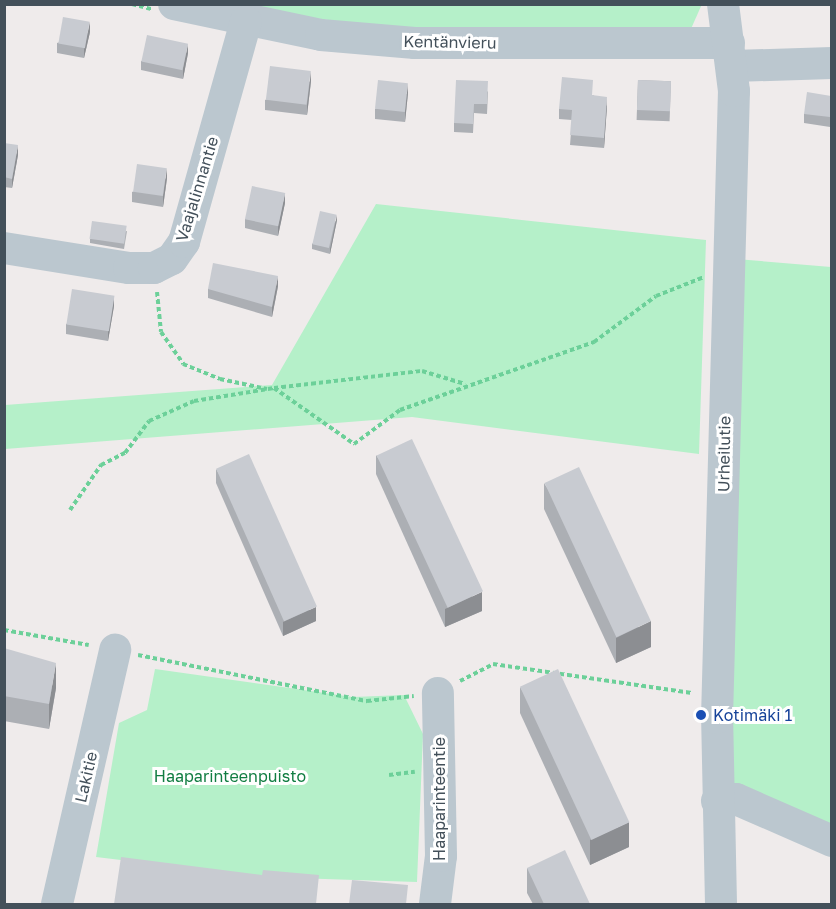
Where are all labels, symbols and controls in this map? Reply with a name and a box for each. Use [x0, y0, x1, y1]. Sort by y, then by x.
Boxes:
street label: Kentänvieru [403, 32, 497, 52]
street label: Vaajalinnantie [172, 134, 222, 244]
street label: Urheilutie [714, 416, 734, 492]
place label: Kotimäki 1 [713, 705, 792, 725]
marker: Kotimäki 1 [694, 708, 708, 722]
street label: Haaparinteentie [429, 737, 449, 861]
street label: Lakitie [71, 750, 101, 804]
park label: Haaparinteenpuisto [154, 766, 306, 786]

